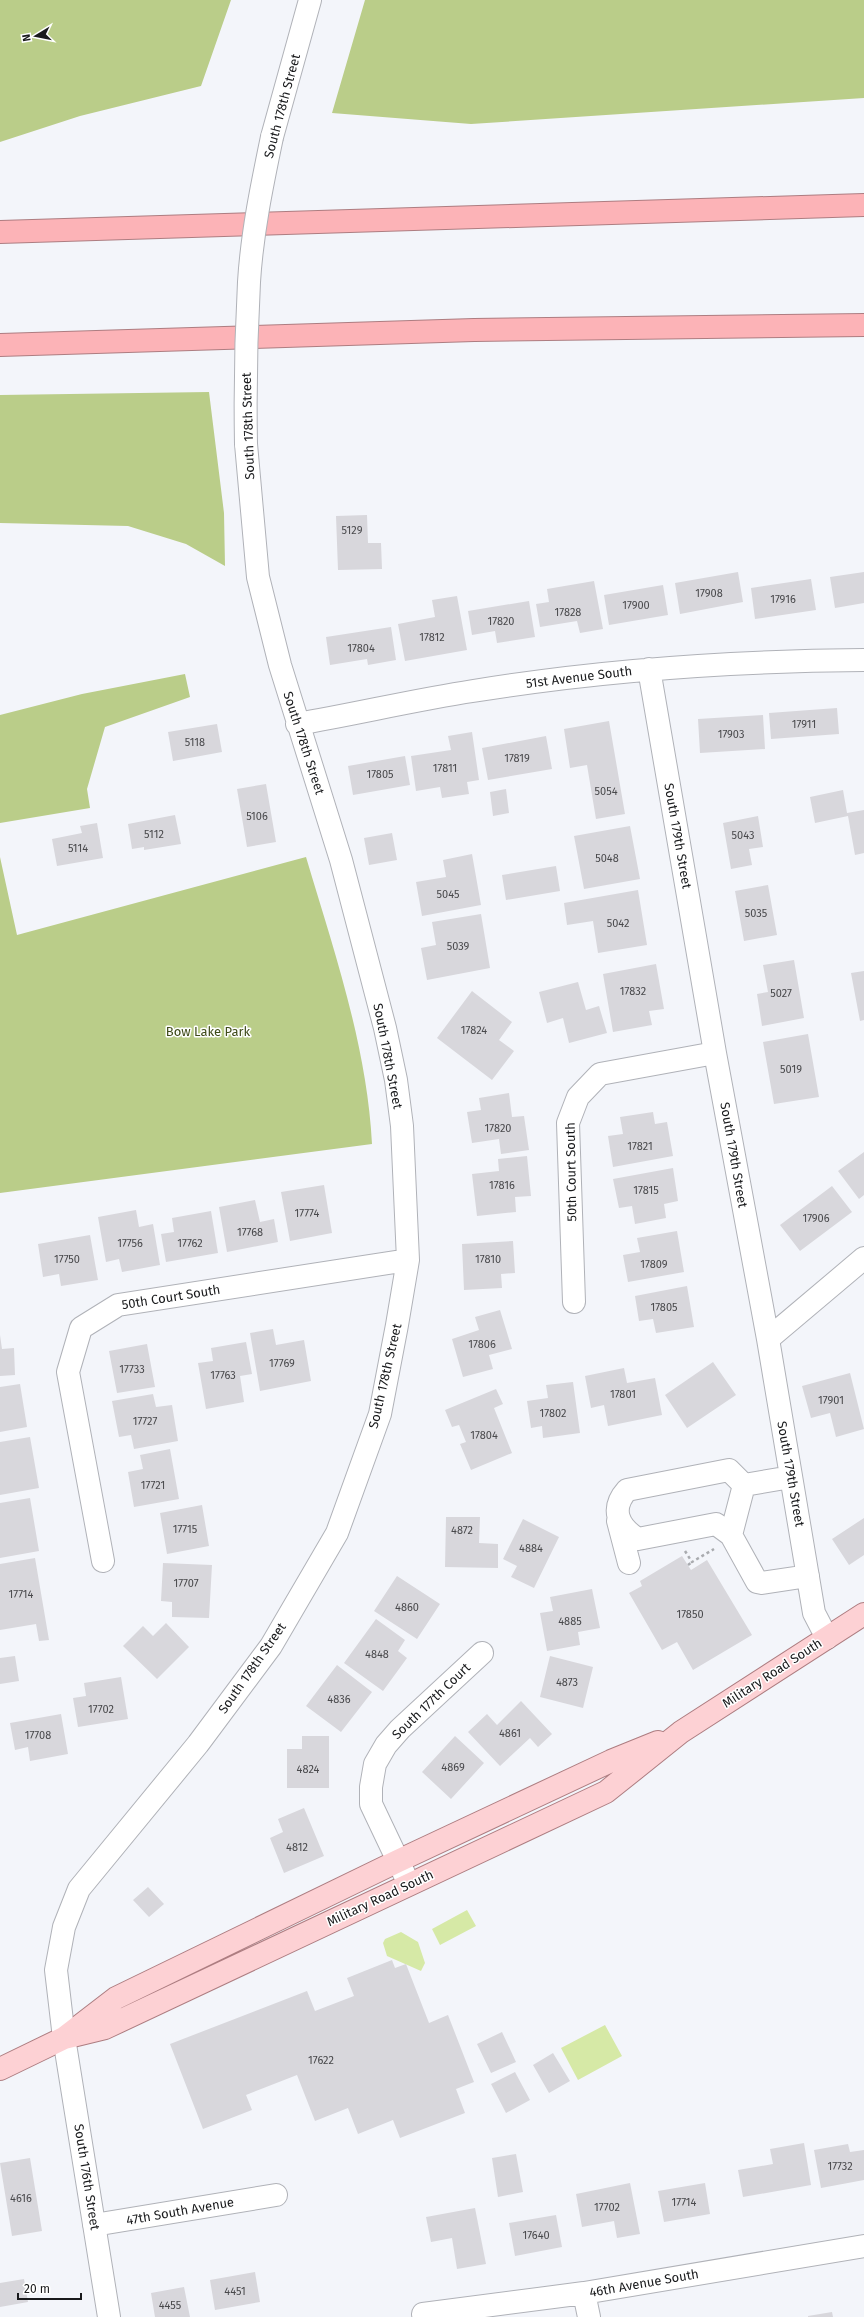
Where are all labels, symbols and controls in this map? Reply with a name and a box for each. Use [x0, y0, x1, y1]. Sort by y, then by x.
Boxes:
north arrow [16, 16, 56, 56]
text: N [20, 33, 34, 42]
street label: South 178th Street [261, 52, 303, 160]
street label: South 178th Street [239, 372, 257, 480]
house number: 5129 [342, 524, 363, 537]
house number: 17908 [695, 587, 723, 600]
house number: 17916 [770, 593, 796, 606]
house number: 17900 [622, 599, 650, 612]
house number: 17828 [555, 606, 581, 619]
house number: 17820 [488, 615, 514, 628]
house number: 17812 [419, 631, 445, 644]
house number: 17804 [347, 642, 375, 655]
street label: 51st Avenue South [525, 663, 633, 691]
street label: South 178th Street [280, 690, 328, 797]
house number: 17911 [792, 718, 816, 731]
house number: 17903 [718, 728, 744, 741]
house number: 5118 [185, 736, 205, 749]
house number: 17819 [504, 752, 530, 765]
house number: 17811 [433, 762, 457, 775]
house number: 17805 [366, 768, 394, 781]
street label: South 179th Street [661, 782, 695, 890]
house number: 5054 [594, 785, 618, 798]
house number: 5106 [246, 810, 268, 823]
house number: 5112 [144, 828, 164, 841]
house number: 5043 [732, 829, 754, 842]
house number: 5114 [68, 842, 88, 855]
house number: 5048 [595, 852, 619, 865]
house number: 5045 [437, 888, 460, 901]
house number: 5035 [745, 907, 768, 920]
house number: 5042 [607, 917, 629, 930]
house number: 5039 [447, 940, 470, 953]
house number: 17832 [620, 985, 646, 998]
house number: 5027 [770, 987, 792, 1000]
street label: South 178th Street [370, 1002, 406, 1110]
park label: Bow Lake Park [166, 1024, 251, 1039]
house number: 17824 [461, 1024, 487, 1037]
house number: 5019 [780, 1063, 802, 1076]
street label: South 179th Street [717, 1101, 751, 1209]
house number: 17820 [485, 1122, 511, 1135]
street label: 50th Court South [563, 1122, 579, 1222]
house number: 17821 [627, 1140, 653, 1153]
house number: 17816 [489, 1179, 515, 1192]
house number: 17815 [633, 1184, 659, 1197]
house number: 17774 [295, 1207, 320, 1220]
house number: 17906 [802, 1212, 830, 1225]
house number: 17768 [237, 1226, 263, 1239]
house number: 17756 [117, 1237, 143, 1250]
house number: 17762 [177, 1237, 203, 1250]
house number: 17750 [54, 1253, 80, 1266]
house number: 17810 [475, 1253, 501, 1266]
house number: 17809 [640, 1258, 668, 1271]
street label: 50th Court South [121, 1282, 221, 1312]
house number: 17805 [650, 1301, 678, 1314]
street label: South 178th Street [366, 1322, 404, 1430]
house number: 17806 [468, 1338, 496, 1351]
house number: 17769 [269, 1357, 295, 1370]
house number: 17733 [119, 1363, 145, 1376]
house number: 17763 [210, 1369, 236, 1382]
house number: 17801 [610, 1388, 636, 1401]
house number: 17901 [818, 1394, 844, 1407]
house number: 17802 [540, 1407, 566, 1420]
house number: 17727 [133, 1415, 157, 1428]
street label: South 179th Street [774, 1420, 808, 1528]
house number: 17804 [470, 1429, 498, 1442]
house number: 17721 [141, 1479, 165, 1492]
house number: 17715 [173, 1523, 198, 1536]
house number: 4872 [451, 1524, 473, 1537]
house number: 4884 [519, 1542, 543, 1555]
house number: 17707 [173, 1577, 199, 1590]
house number: 17714 [9, 1588, 34, 1601]
house number: 4860 [395, 1601, 419, 1614]
house number: 17850 [676, 1608, 704, 1621]
house number: 4885 [558, 1615, 582, 1628]
street label: South 178th Street [215, 1619, 289, 1716]
street label: Military Road South [719, 1635, 825, 1711]
house number: 4848 [365, 1648, 389, 1661]
street label: South 177th Court [389, 1660, 473, 1742]
house number: 4873 [556, 1676, 578, 1689]
house number: 4836 [327, 1693, 351, 1706]
house number: 17702 [88, 1703, 114, 1716]
house number: 4861 [499, 1727, 521, 1740]
house number: 17708 [25, 1729, 51, 1742]
house number: 4869 [441, 1761, 465, 1774]
house number: 4824 [297, 1763, 320, 1776]
house number: 4812 [286, 1841, 308, 1854]
street label: Military Road South [324, 1867, 436, 1929]
house number: 17622 [308, 2054, 334, 2067]
street label: South 176th Street [71, 2123, 103, 2231]
house number: 17732 [827, 2160, 853, 2173]
house number: 4616 [10, 2192, 32, 2205]
street label: 47th South Avenue [125, 2194, 235, 2228]
house number: 17714 [672, 2196, 697, 2209]
house number: 17702 [594, 2201, 620, 2214]
house number: 17640 [522, 2229, 550, 2242]
street label: 46th Avenue South [588, 2266, 700, 2300]
scale bar [18, 2275, 81, 2301]
text: 20 m [24, 2282, 50, 2296]
house number: 4451 [224, 2285, 246, 2298]
house number: 4455 [159, 2299, 182, 2312]

